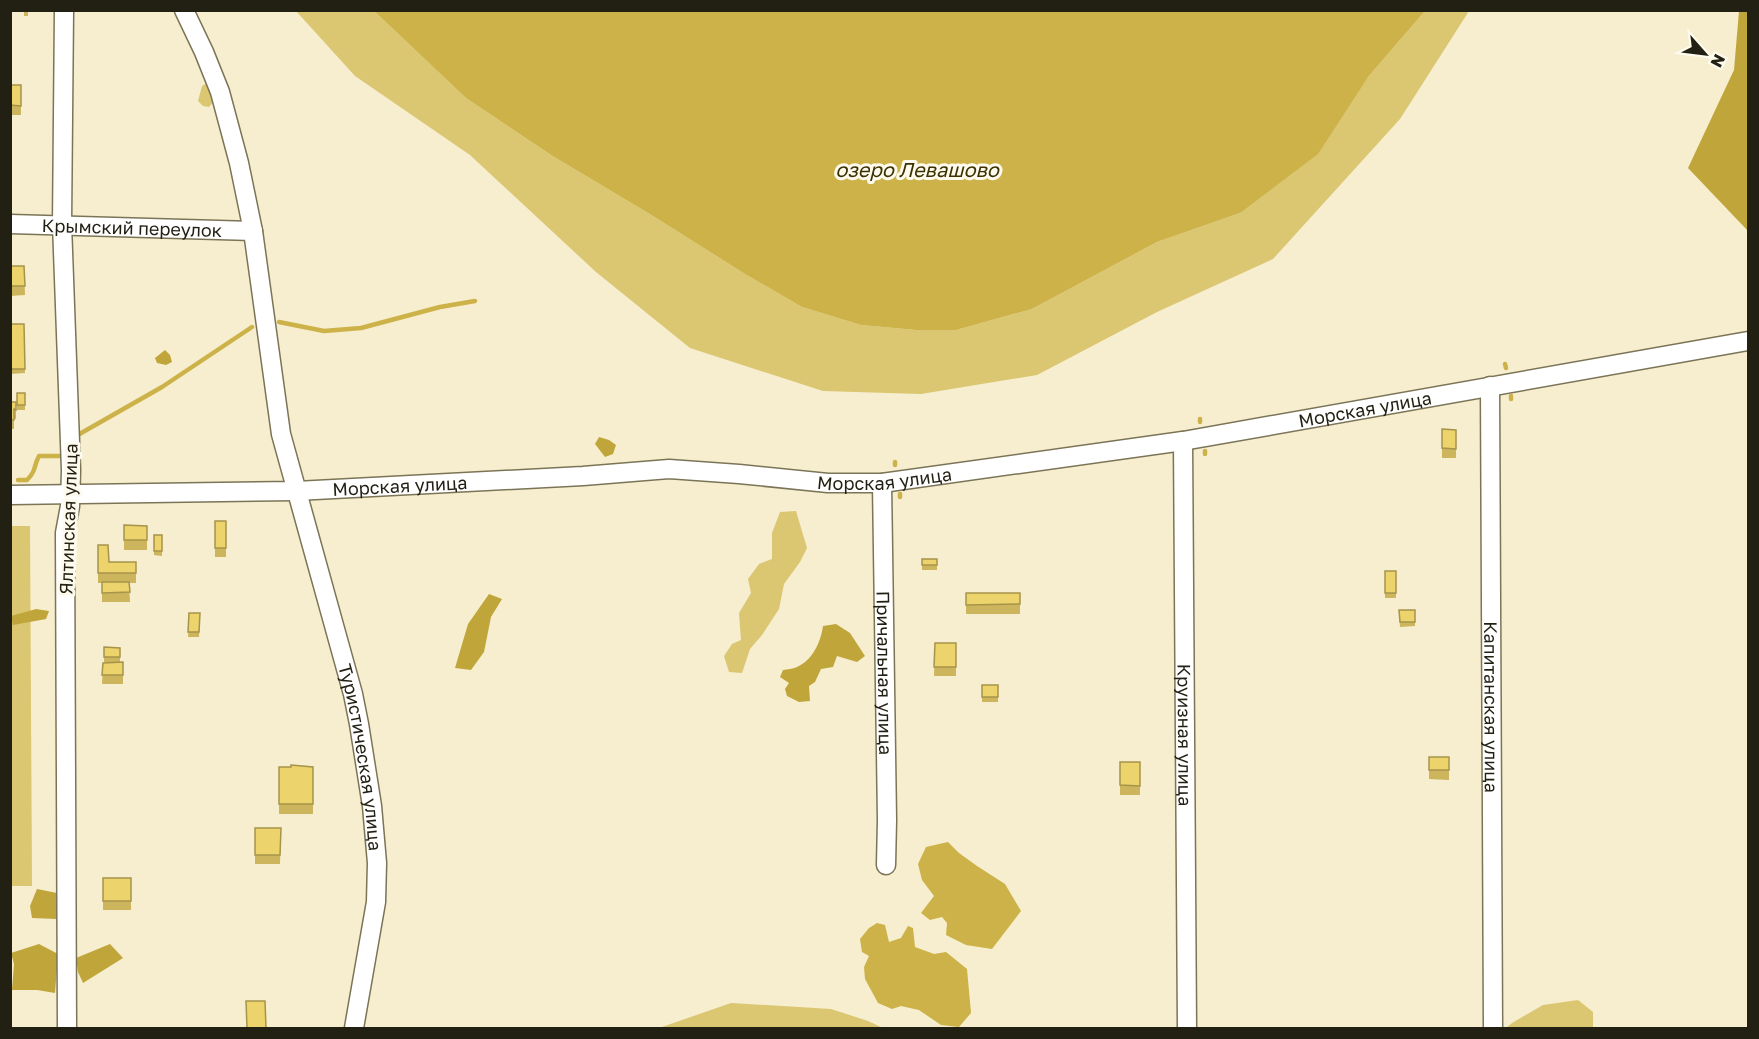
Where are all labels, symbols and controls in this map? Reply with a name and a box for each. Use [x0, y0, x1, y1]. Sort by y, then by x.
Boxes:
north arrow [1675, 24, 1735, 84]
text: N [1707, 51, 1730, 71]
water label: озеро Левашово [835, 157, 1000, 181]
street label: Крымский переулок [42, 214, 222, 241]
street label: Морская улица [1297, 386, 1433, 431]
street label: Ялтинская улица [54, 443, 82, 595]
street label: Морская улица [816, 462, 953, 494]
street label: Морская улица [332, 471, 468, 500]
street label: Причальная улица [873, 591, 897, 755]
street label: Капитанская улица [1480, 621, 1503, 793]
street label: Туристическая улица [334, 661, 387, 852]
street label: Круизная улица [1174, 664, 1196, 806]

